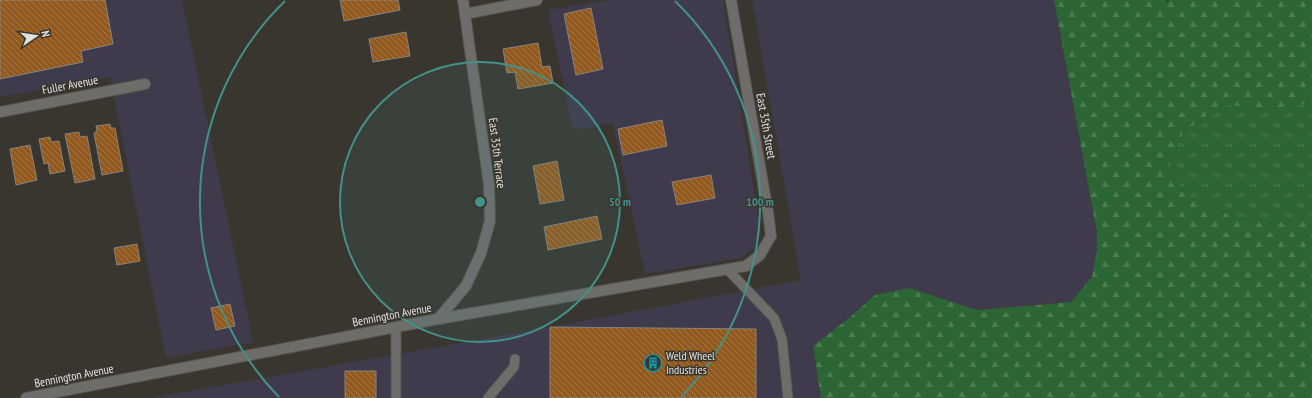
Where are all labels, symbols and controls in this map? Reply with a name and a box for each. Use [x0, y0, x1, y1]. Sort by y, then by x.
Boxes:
north arrow [16, 16, 56, 56]
text: N [38, 29, 53, 38]
street label: Fuller Avenue [41, 72, 99, 97]
street label: East 35th Street [753, 92, 780, 161]
street label: East 35th Terrace [486, 117, 509, 189]
text: 50 m [609, 194, 631, 209]
text: 100 m [746, 194, 774, 209]
centre of rings [473, 195, 487, 209]
street label: Bennington Avenue [351, 299, 433, 330]
place label: Weld Wheel Industries [666, 348, 715, 377]
building icon: Weld Wheel Industries [643, 353, 663, 373]
street label: Bennington Avenue [33, 360, 115, 391]

